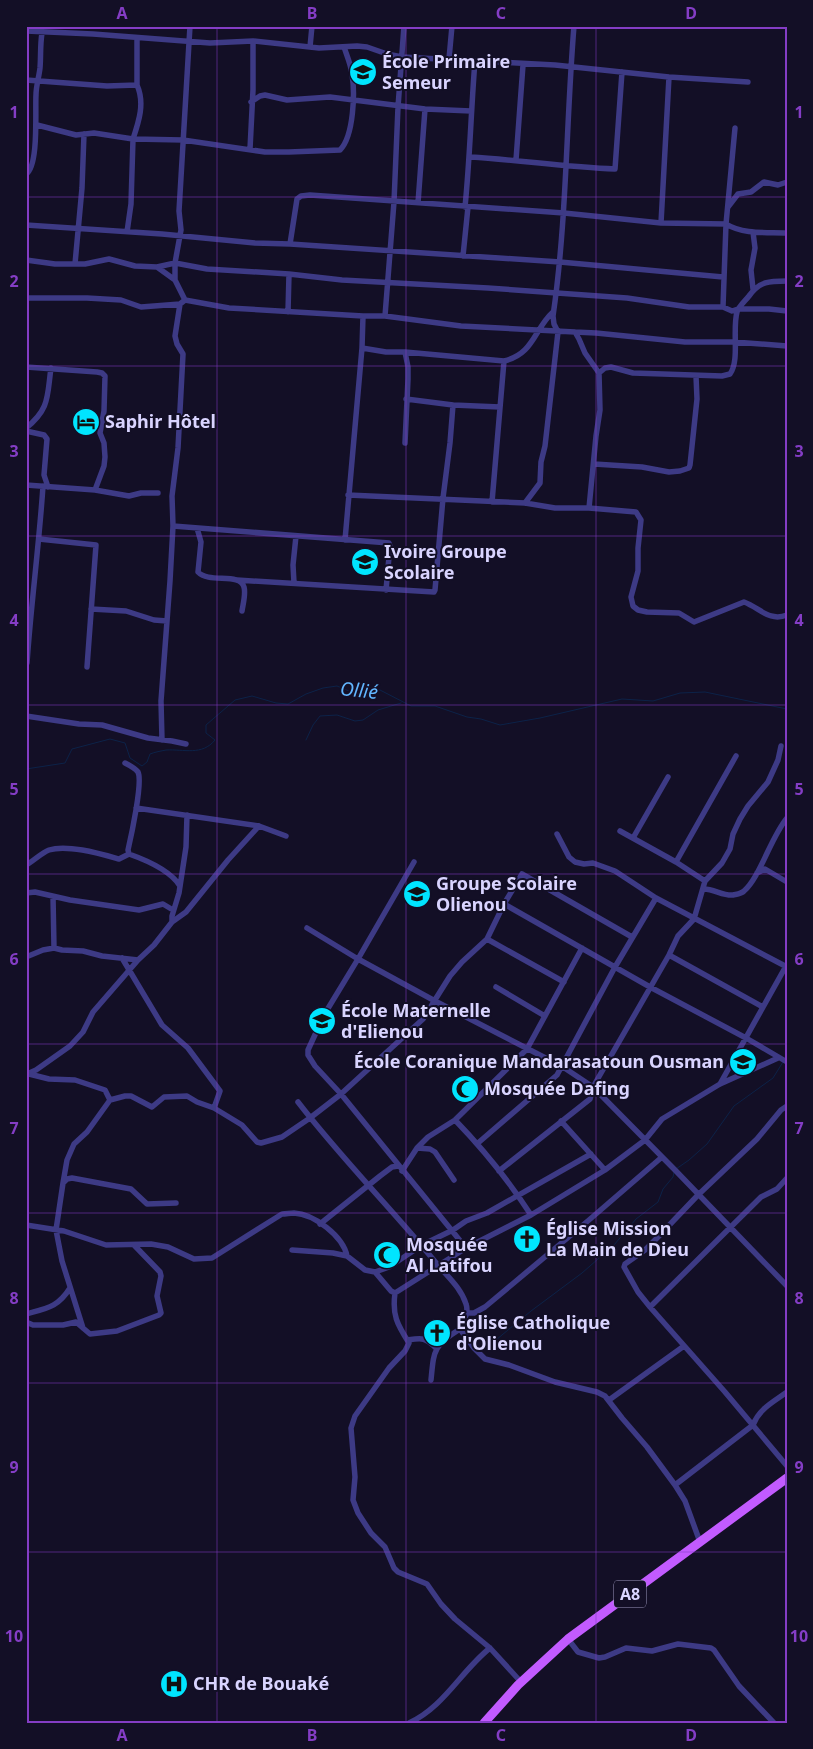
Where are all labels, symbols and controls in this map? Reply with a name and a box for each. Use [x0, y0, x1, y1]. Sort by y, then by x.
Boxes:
text: A [116, 2, 128, 24]
text: B [307, 2, 317, 24]
text: C [496, 2, 506, 24]
text: D [685, 2, 697, 24]
place label: École Primaire Semeur [382, 49, 510, 94]
school or university icon: École Primaire Semeur [348, 57, 378, 87]
text: 1 [9, 101, 19, 123]
text: 1 [794, 101, 804, 123]
text: 2 [9, 270, 19, 292]
text: 2 [794, 270, 804, 292]
hotel icon: Saphir Hôtel [71, 407, 101, 437]
place label: Saphir Hôtel [105, 409, 216, 433]
text: 3 [9, 440, 19, 462]
text: 3 [794, 440, 804, 462]
place label: Ivoire Groupe Scolaire [384, 539, 507, 584]
school or university icon: Ivoire Groupe Scolaire [350, 547, 380, 577]
text: 4 [9, 609, 19, 631]
text: 4 [794, 609, 804, 631]
water label: Ollié [339, 675, 380, 705]
text: 5 [9, 778, 19, 800]
text: 5 [794, 778, 804, 800]
place label: Groupe Scolaire Olienou [436, 871, 577, 916]
school or university icon: Groupe Scolaire Olienou [402, 879, 432, 909]
text: 6 [9, 948, 19, 970]
text: 6 [794, 948, 804, 970]
place label: École Maternelle d'Elienou [341, 998, 491, 1043]
school or university icon: École Maternelle d'Elienou [307, 1006, 337, 1036]
school or university icon: École Coranique Mandarasatoun Ousman [728, 1047, 758, 1077]
place label: École Coranique Mandarasatoun Ousman [354, 1049, 724, 1073]
mosque icon: Mosquée Dafing [450, 1074, 480, 1104]
place label: Mosquée Dafing [484, 1076, 630, 1100]
text: 7 [9, 1117, 19, 1139]
text: 7 [794, 1117, 804, 1139]
place label: Église Mission La Main de Dieu [546, 1216, 689, 1261]
church icon: Église Mission La Main de Dieu [512, 1224, 542, 1254]
place label: Mosquée Al Latifou [406, 1232, 492, 1277]
mosque icon: Mosquée Al Latifou [372, 1240, 402, 1270]
text: 8 [9, 1287, 19, 1309]
text: 8 [794, 1287, 804, 1309]
place label: Église Catholique d'Olienou [456, 1310, 610, 1355]
church icon: Église Catholique d'Olienou [422, 1318, 452, 1348]
text: 9 [9, 1456, 19, 1478]
text: 9 [794, 1456, 804, 1478]
road number: A8 [614, 1580, 646, 1608]
text: 10 [5, 1625, 23, 1647]
text: 10 [790, 1625, 808, 1647]
hospital icon: CHR de Bouaké [159, 1669, 189, 1699]
place label: CHR de Bouaké [193, 1671, 329, 1695]
text: A [116, 1724, 128, 1746]
text: B [307, 1724, 317, 1746]
text: C [496, 1724, 506, 1746]
text: D [685, 1724, 697, 1746]

